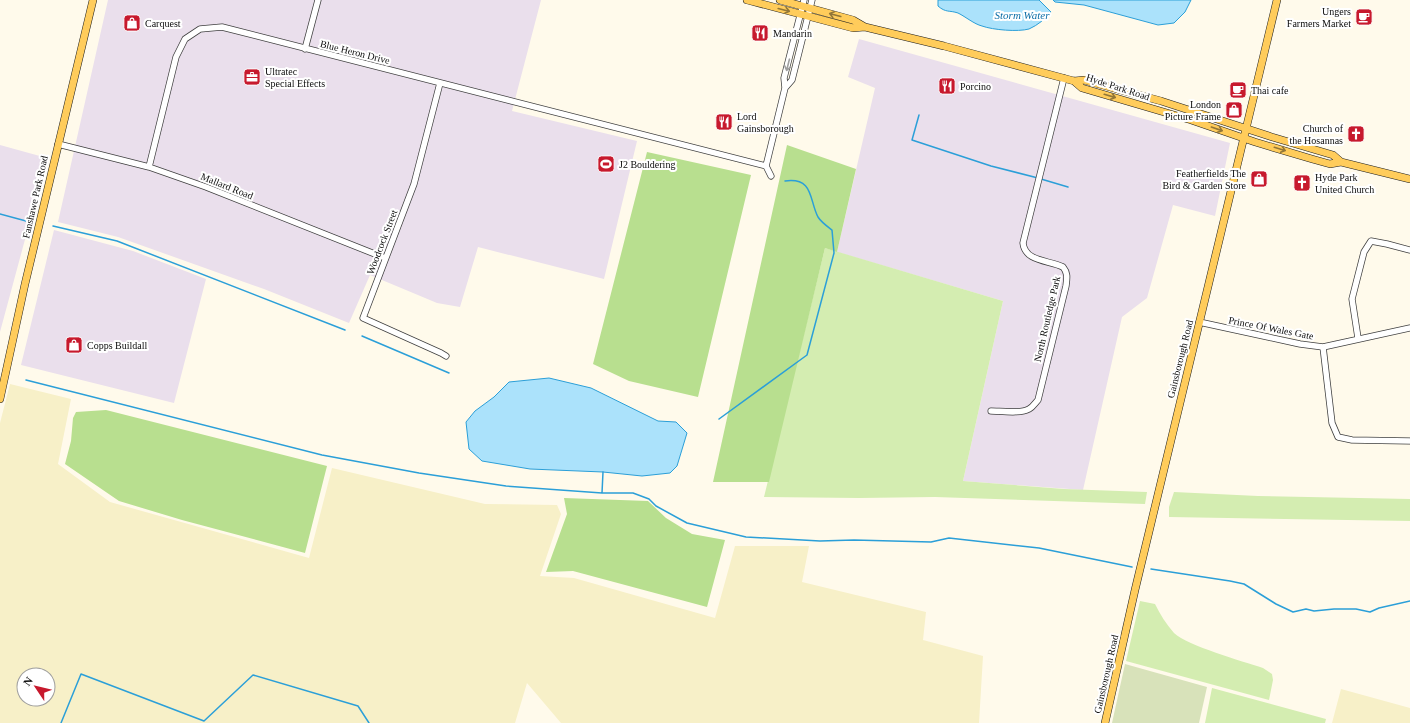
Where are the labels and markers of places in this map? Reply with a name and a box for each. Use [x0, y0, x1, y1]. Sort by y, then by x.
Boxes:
place label: Ungers Farmers Market [1287, 6, 1351, 29]
cafe icon: Ungers Farmers Market [1354, 7, 1374, 27]
shop icon: Carquest [122, 13, 142, 33]
place label: Carquest [145, 18, 181, 29]
restaurant icon: Mandarin [750, 23, 770, 43]
place label: Mandarin [773, 28, 812, 39]
place label: Ultratec Special Effects [265, 66, 325, 89]
office icon: Ultratec Special Effects [242, 67, 262, 87]
restaurant icon: Porcino [937, 76, 957, 96]
cafe icon: Thai cafe [1228, 80, 1248, 100]
place label: Porcino [960, 81, 991, 92]
place label: Thai cafe [1251, 85, 1289, 96]
place label: London Picture Frame [1165, 99, 1222, 122]
shop icon: London Picture Frame [1224, 100, 1244, 120]
place label: Lord Gainsborough [737, 111, 794, 134]
restaurant icon: Lord Gainsborough [714, 112, 734, 132]
place label: Church of the Hosannas [1289, 123, 1344, 146]
church icon: Church of the Hosannas [1346, 124, 1366, 144]
sports icon: J2 Bouldering [596, 154, 616, 174]
place label: J2 Bouldering [619, 159, 675, 170]
place label: Featherfields The Bird & Garden Store [1162, 168, 1247, 191]
shop icon: Featherfields The Bird & Garden Store [1249, 169, 1269, 189]
place label: Hyde Park United Church [1315, 172, 1374, 195]
church icon: Hyde Park United Church [1292, 173, 1312, 193]
shop icon: Copps Buildall [64, 335, 84, 355]
place label: Copps Buildall [87, 340, 148, 351]

